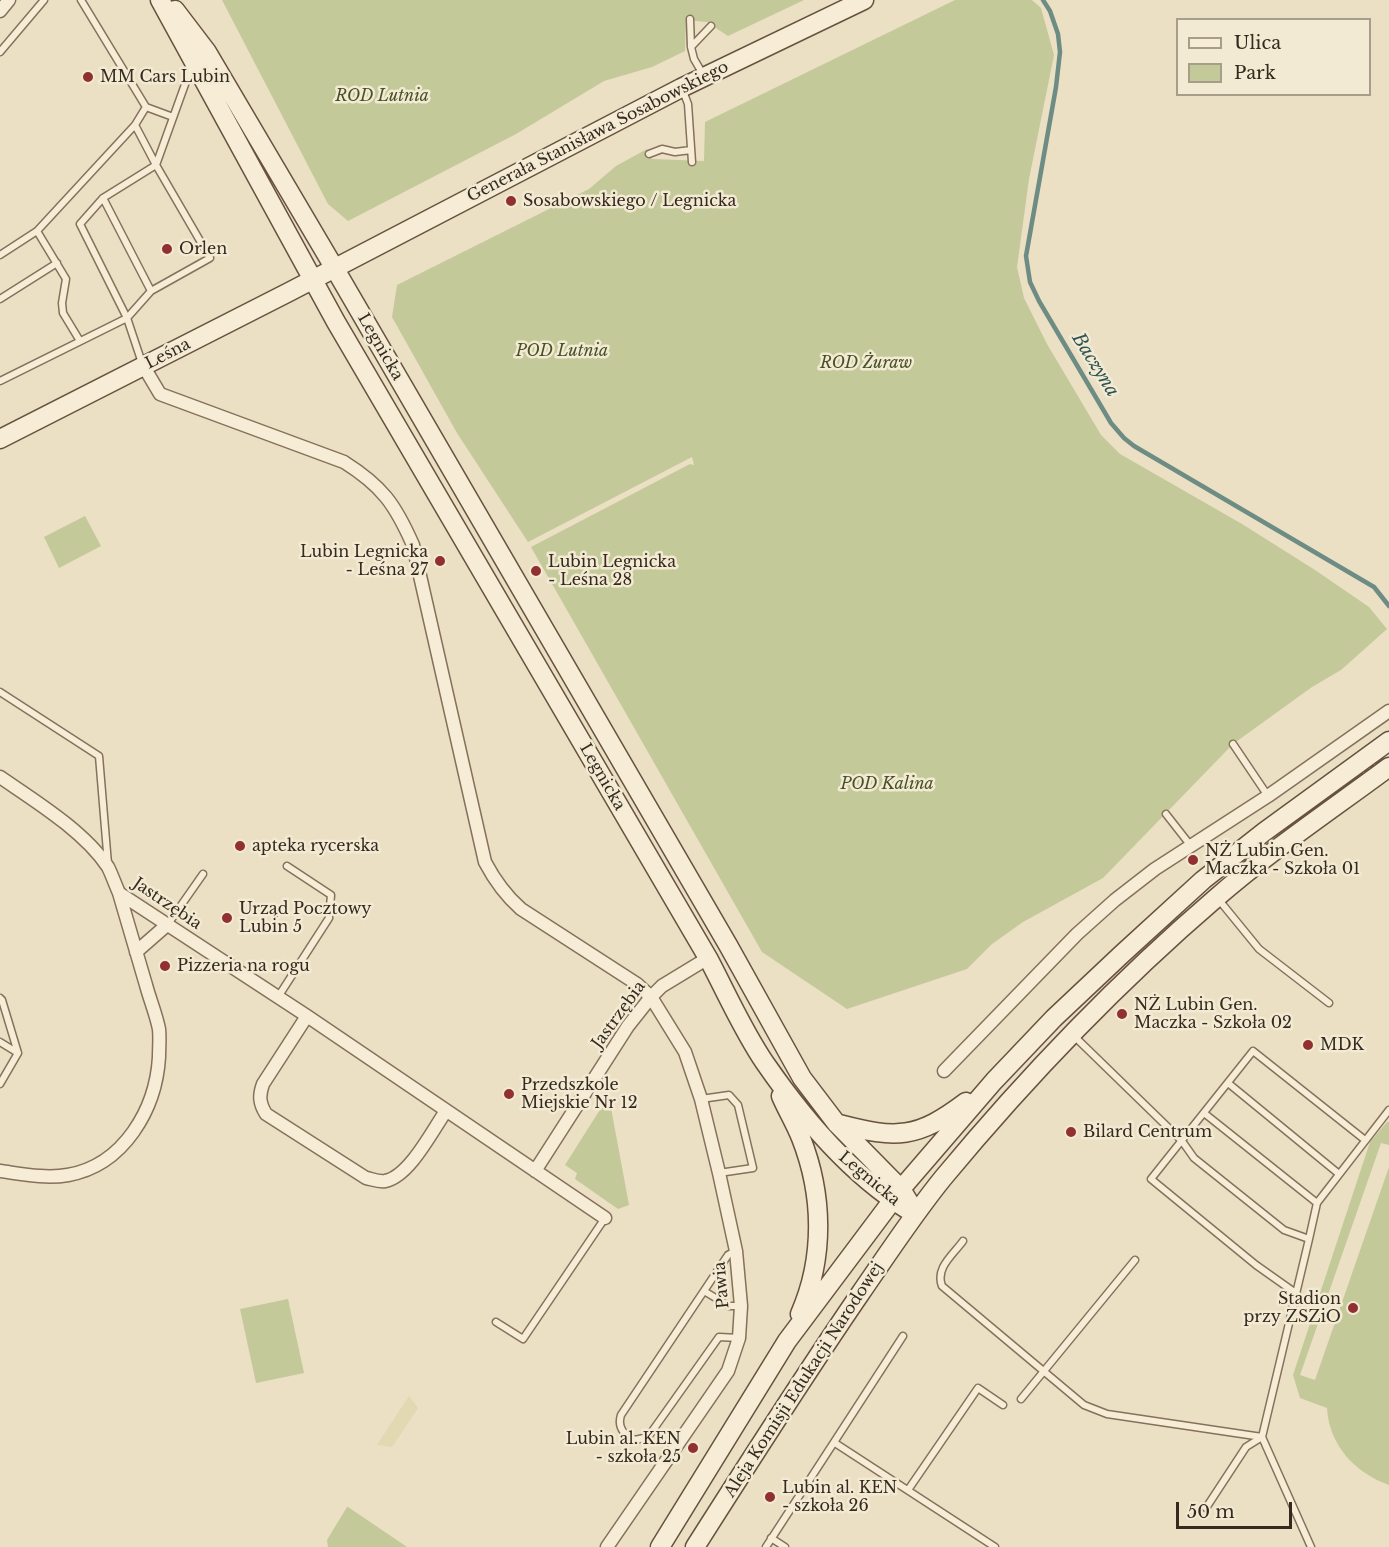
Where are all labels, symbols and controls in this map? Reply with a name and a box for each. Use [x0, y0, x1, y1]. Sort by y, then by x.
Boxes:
legend [1176, 18, 1371, 96]
text: Ulica [1234, 32, 1281, 54]
street label: Generała Stanisława Sosabowskiego [464, 57, 732, 207]
text: Park [1234, 62, 1276, 84]
place label: MM Cars Lubin [100, 67, 230, 87]
marker: MM Cars Lubin [81, 70, 95, 84]
park label: ROD Lutnia [335, 86, 429, 106]
place label: Sosabowskiego / Legnicka [523, 191, 736, 211]
marker: Sosabowskiego / Legnicka [504, 194, 518, 208]
place label: Orlen [179, 239, 227, 259]
marker: Orlen [160, 242, 174, 256]
street label: Legnicka [353, 310, 407, 384]
water label: Baczyna [1067, 329, 1123, 401]
street label: Leśna [142, 335, 194, 373]
park label: POD Lutnia [516, 341, 608, 361]
park label: ROD Żuraw [820, 353, 912, 373]
place label: Lubin Legnicka - Leśna 27 [300, 542, 428, 580]
place label: Lubin Legnicka - Leśna 28 [548, 552, 676, 590]
marker: Lubin Legnicka - Leśna 27 [433, 554, 447, 568]
marker: Lubin Legnicka - Leśna 28 [529, 564, 543, 578]
street label: Legnicka [575, 740, 629, 814]
park label: POD Kalina [840, 774, 934, 794]
place label: apteka rycerska [252, 836, 379, 856]
marker: apteka rycerska [233, 839, 247, 853]
place label: NŻ Lubin Gen. Maczka - Szkoła 01 [1205, 841, 1360, 879]
marker: NŻ Lubin Gen. Maczka - Szkoła 01 [1186, 853, 1200, 867]
street label: Jastrzębia [129, 874, 205, 934]
place label: Urząd Pocztowy Lubin 5 [239, 899, 372, 937]
marker: Urząd Pocztowy Lubin 5 [220, 911, 234, 925]
place label: Pizzeria na rogu [177, 956, 310, 976]
marker: Pizzeria na rogu [158, 959, 172, 973]
street label: Jastrzębia [588, 978, 650, 1052]
place label: NŻ Lubin Gen. Maczka - Szkoła 02 [1134, 995, 1292, 1033]
marker: NŻ Lubin Gen. Maczka - Szkoła 02 [1115, 1007, 1129, 1021]
place label: MDK [1320, 1035, 1364, 1055]
marker: MDK [1301, 1038, 1315, 1052]
place label: Przedszkole Miejskie Nr 12 [521, 1075, 637, 1113]
marker: Przedszkole Miejskie Nr 12 [502, 1087, 516, 1101]
place label: Bilard Centrum [1083, 1122, 1212, 1142]
marker: Bilard Centrum [1064, 1125, 1078, 1139]
street label: Legnicka [834, 1148, 904, 1210]
street label: Aleja Komisji Edukacji Narodowej [721, 1259, 887, 1501]
street label: Pawia [710, 1261, 734, 1309]
place label: Stadion przy ZSZiO [1243, 1289, 1341, 1327]
marker: Stadion przy ZSZiO [1346, 1301, 1360, 1315]
place label: Lubin al. KEN - szkoła 25 [566, 1429, 681, 1467]
marker: Lubin al. KEN - szkoła 25 [686, 1441, 700, 1455]
place label: Lubin al. KEN - szkoła 26 [782, 1478, 897, 1516]
marker: Lubin al. KEN - szkoła 26 [763, 1490, 777, 1504]
scale bar [1179, 1490, 1294, 1528]
text: 50 m [1187, 1501, 1235, 1523]

